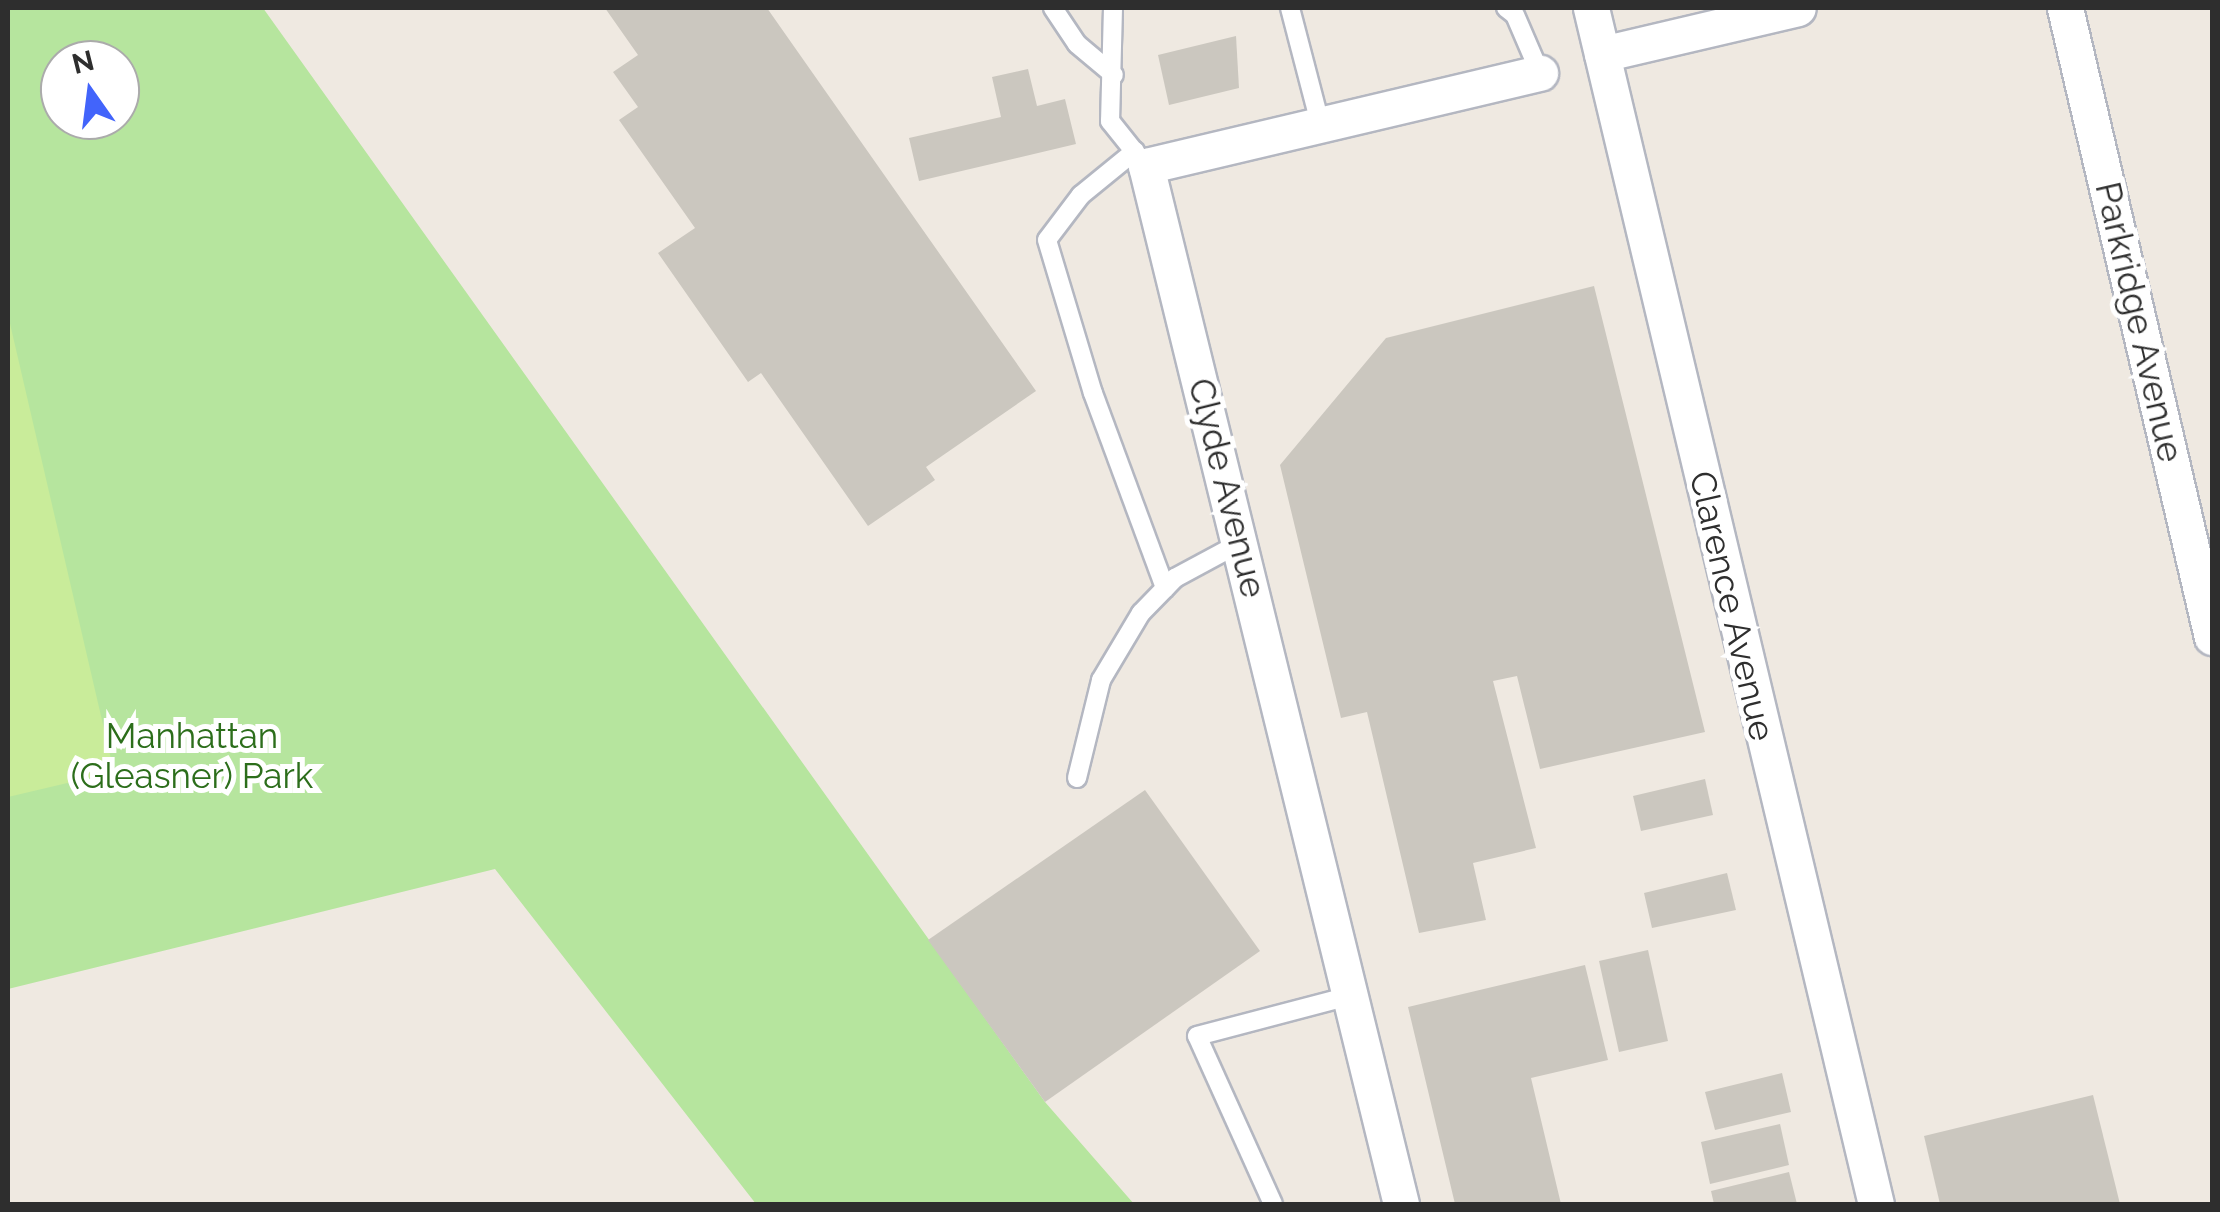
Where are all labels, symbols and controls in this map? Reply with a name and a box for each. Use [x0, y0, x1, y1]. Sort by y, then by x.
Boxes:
north arrow [40, 40, 140, 140]
text: N [69, 44, 97, 81]
street label: Parkridge Avenue [2086, 177, 2192, 467]
street label: Clyde Avenue [1179, 374, 1275, 602]
street label: Clarence Avenue [1680, 467, 1784, 745]
park label: Manhattan (Gleasner) Park [71, 715, 313, 797]

